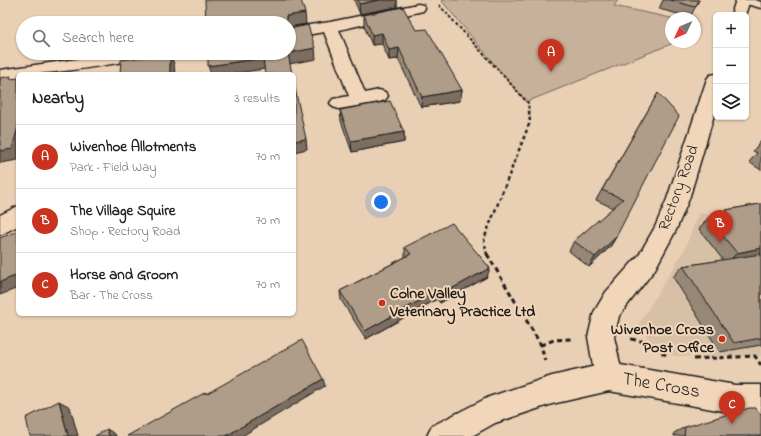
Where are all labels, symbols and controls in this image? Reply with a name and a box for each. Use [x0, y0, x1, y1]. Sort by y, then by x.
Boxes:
north arrow [665, 12, 701, 48]
map controls [713, 12, 749, 120]
button: + [713, 12, 749, 48]
search box [16, 16, 296, 60]
icon: search [30, 27, 52, 49]
text: Search here [62, 27, 134, 49]
pin: A [538, 39, 564, 72]
button: − [713, 48, 749, 84]
button: layers [713, 84, 749, 120]
text: Nearby [32, 86, 84, 111]
text: 3 results [234, 89, 280, 108]
text: Wivenhoe Allotments [70, 136, 196, 158]
street label: Rectory Road [652, 142, 706, 234]
text: A [41, 147, 49, 166]
text: 70 m [256, 147, 280, 166]
text: Park · Field Way [70, 158, 156, 177]
your location [371, 192, 391, 212]
text: The Village Squire [70, 200, 176, 222]
pin: B [707, 210, 733, 243]
text: B [41, 211, 49, 230]
text: 70 m [256, 211, 280, 230]
text: Shop · Rectory Road [70, 222, 180, 241]
text: Horse and Groom [70, 264, 178, 286]
text: C [41, 275, 49, 294]
text: 70 m [256, 275, 280, 294]
place label: Colne Valley Veterinary Practice Ltd [389, 282, 535, 325]
text: Bar · The Cross [70, 286, 153, 305]
marker: Colne Valley Veterinary Practice Ltd [377, 298, 387, 308]
place label: Wivenhoe Cross Post Office [611, 318, 715, 360]
marker: Wivenhoe Cross Post Office [717, 334, 727, 344]
street label: The Cross [620, 366, 702, 406]
pin: C [719, 391, 745, 424]

